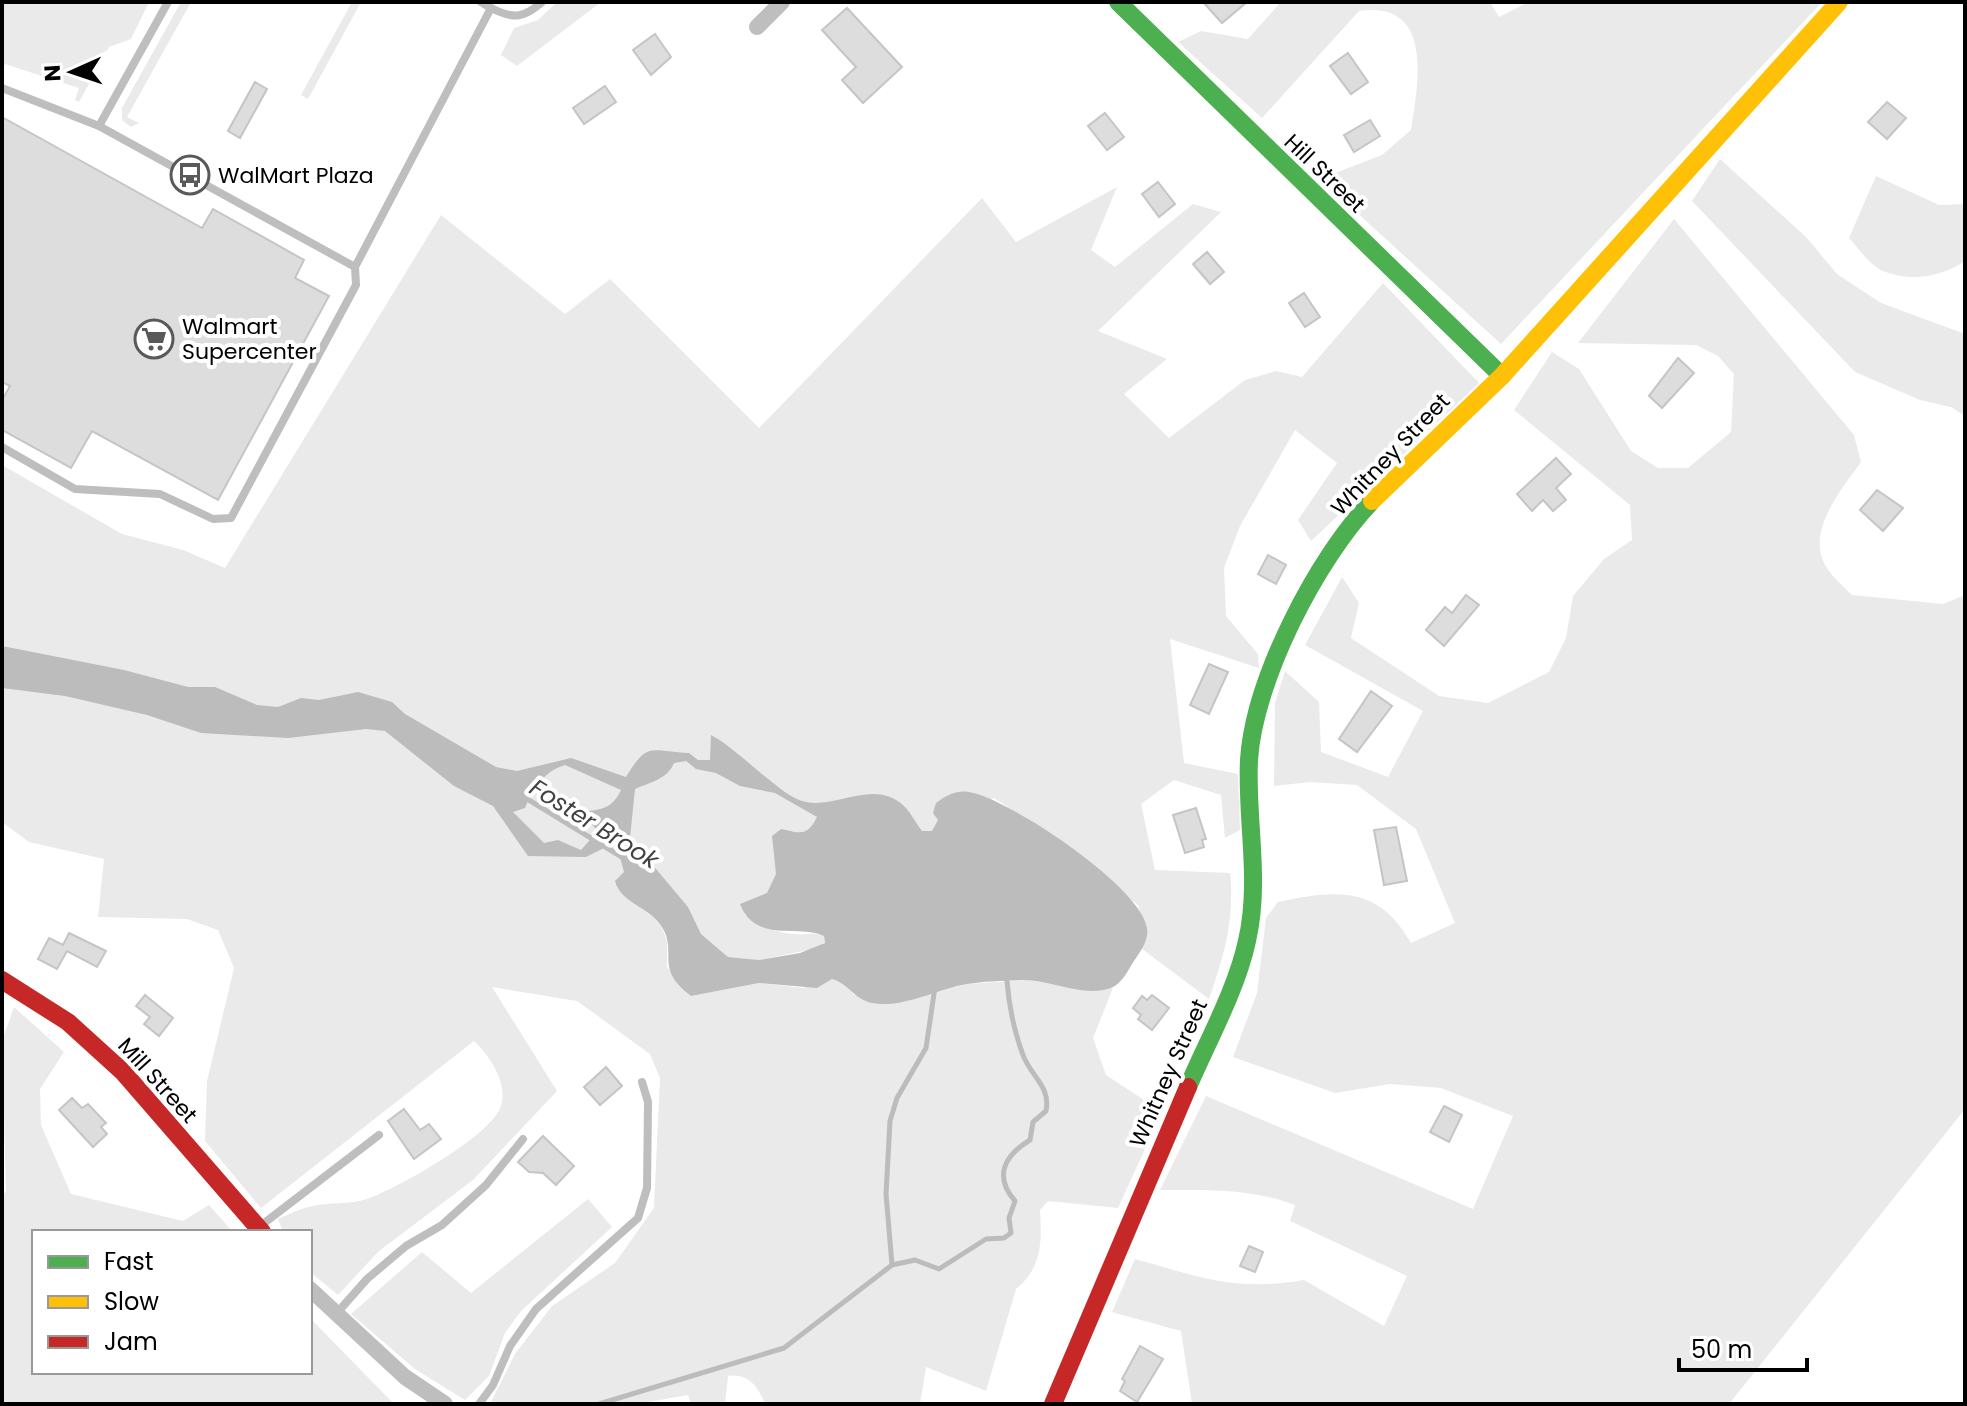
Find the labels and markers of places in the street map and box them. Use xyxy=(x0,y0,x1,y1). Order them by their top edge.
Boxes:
bus stop icon: WalMart Plaza xyxy=(169,154,211,196)
place label: WalMart Plaza xyxy=(218,160,374,191)
place label: Walmart Supercenter xyxy=(182,311,317,367)
supermarket icon: Walmart Supercenter xyxy=(133,318,175,360)

